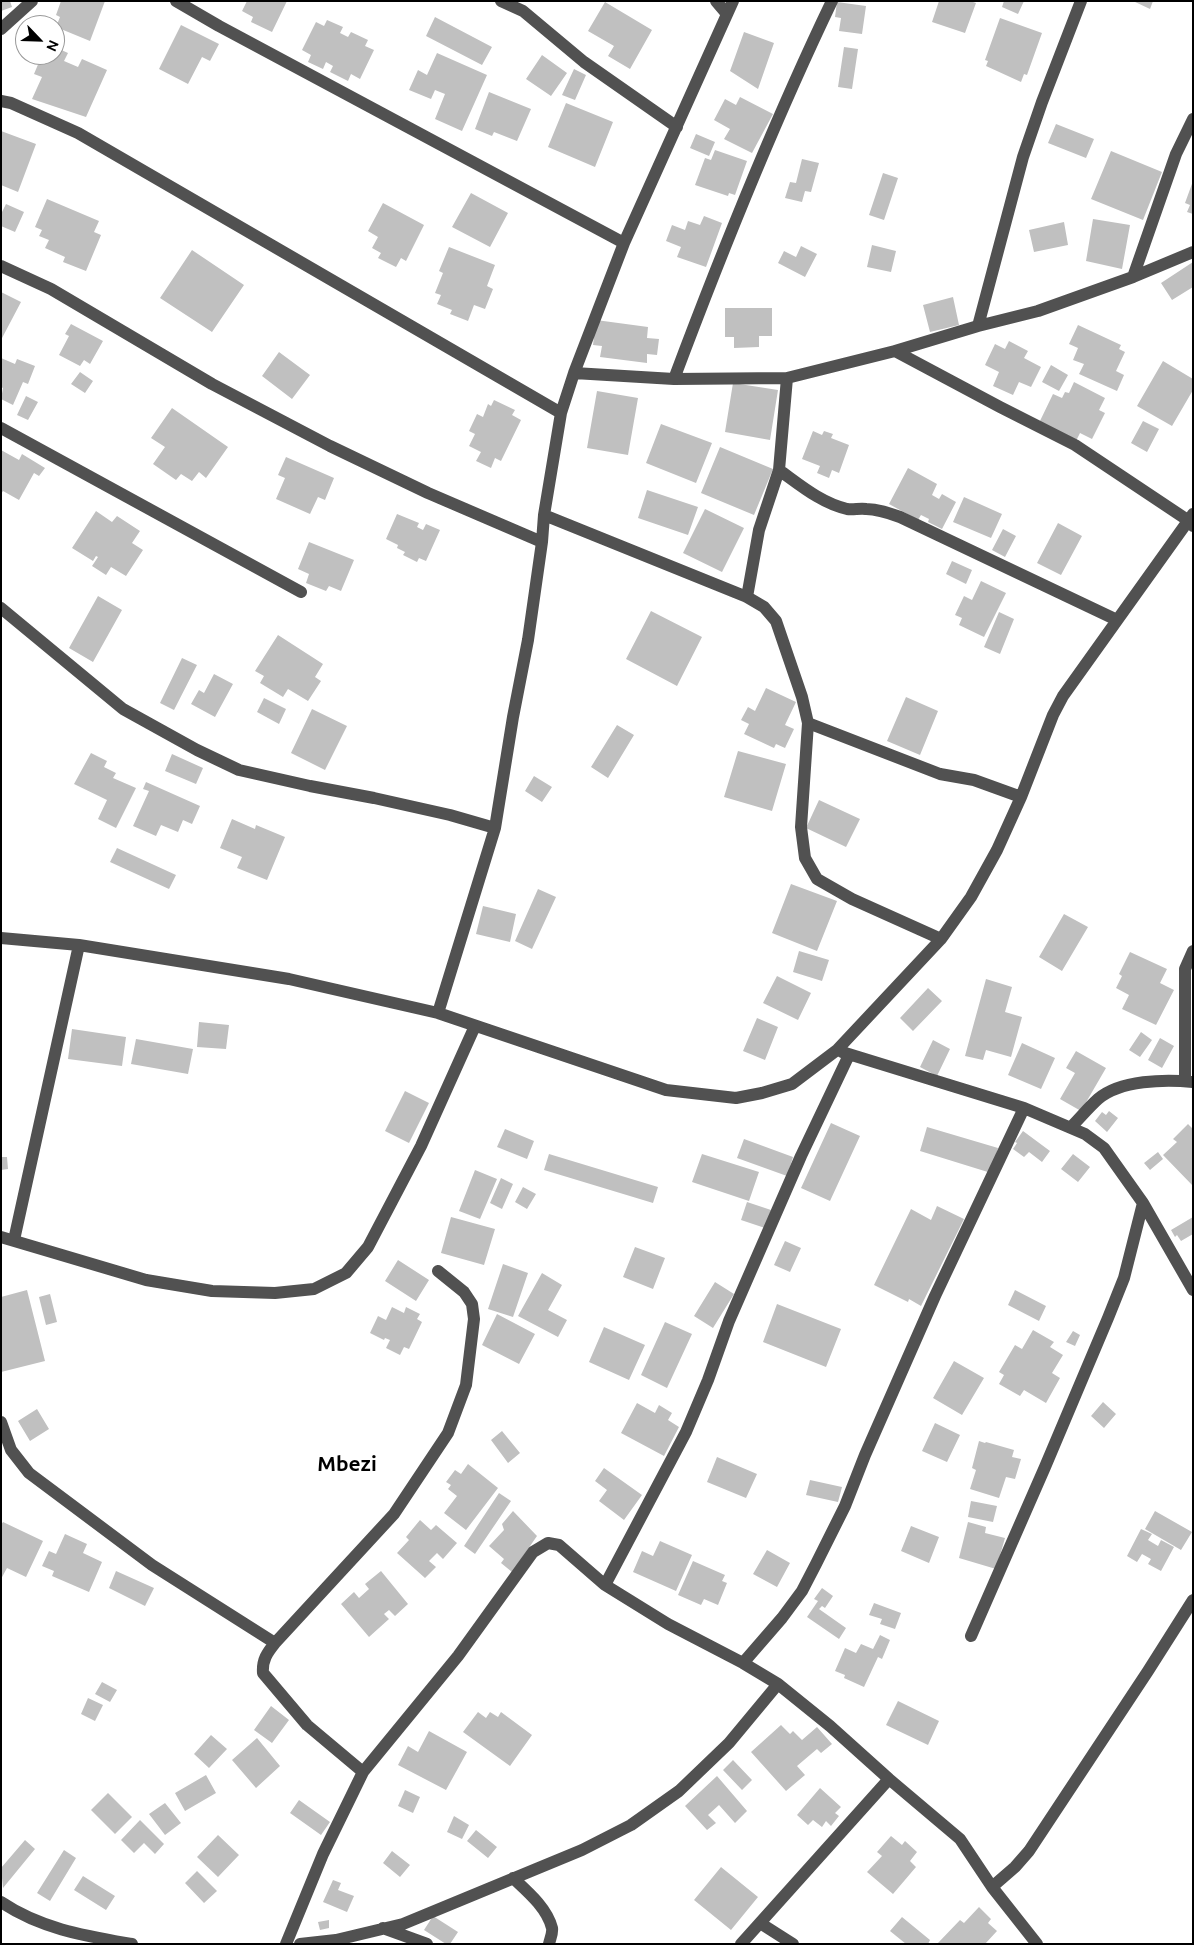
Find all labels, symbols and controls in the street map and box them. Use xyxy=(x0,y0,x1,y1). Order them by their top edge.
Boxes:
north arrow xyxy=(15,15,65,65)
text: N xyxy=(43,38,62,54)
district label: Mbezi xyxy=(317,1451,377,1477)

